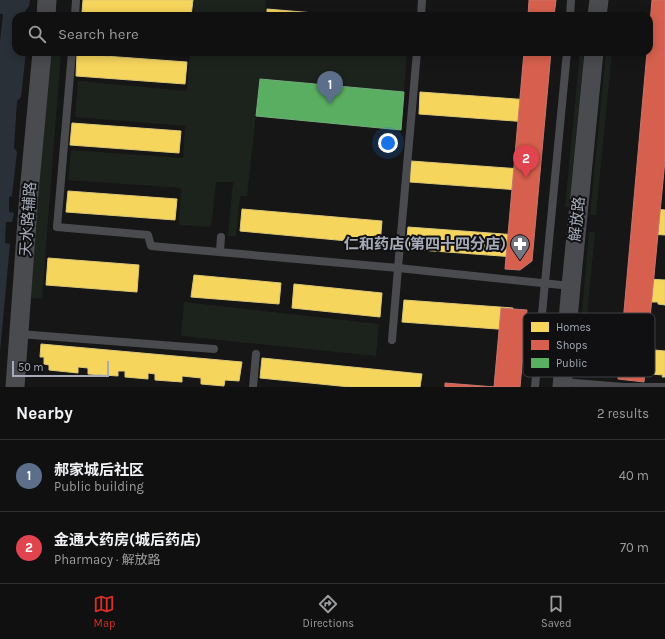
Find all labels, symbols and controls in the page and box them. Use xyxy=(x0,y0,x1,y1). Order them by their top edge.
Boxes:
search box xyxy=(12,12,653,56)
icon: search xyxy=(26,23,48,45)
text: Search here xyxy=(58,25,139,43)
pin: 1 xyxy=(317,71,343,104)
your location xyxy=(378,133,398,153)
pin: 2 xyxy=(513,145,539,178)
street label: 天水路辅路 xyxy=(16,181,40,257)
street label: 解放路 xyxy=(566,196,588,242)
pharmacy icon: 仁和药店(第四十四分店) xyxy=(509,233,531,261)
place label: 仁和药店(第四十四分店) xyxy=(344,235,506,253)
legend xyxy=(523,313,655,377)
text: Homes xyxy=(556,321,591,334)
text: Shops xyxy=(556,339,588,352)
text: Public xyxy=(556,357,588,370)
scale bar xyxy=(12,359,109,378)
text: 50 m xyxy=(18,361,44,374)
text: Nearby xyxy=(16,403,73,423)
text: 2 results xyxy=(597,406,649,421)
text: 郝家城后社区 xyxy=(54,461,144,479)
text: 1 xyxy=(27,468,31,483)
text: 40 m xyxy=(619,468,649,483)
text: Public building xyxy=(54,479,144,494)
text: 金通大药房(城后药店) xyxy=(54,531,201,549)
text: 2 xyxy=(25,540,33,555)
text: 70 m xyxy=(620,540,649,555)
text: Pharmacy · 解放路 xyxy=(54,552,160,567)
tab: Map xyxy=(93,593,115,630)
tab: Directions xyxy=(302,593,354,630)
tab: Saved xyxy=(541,593,572,630)

